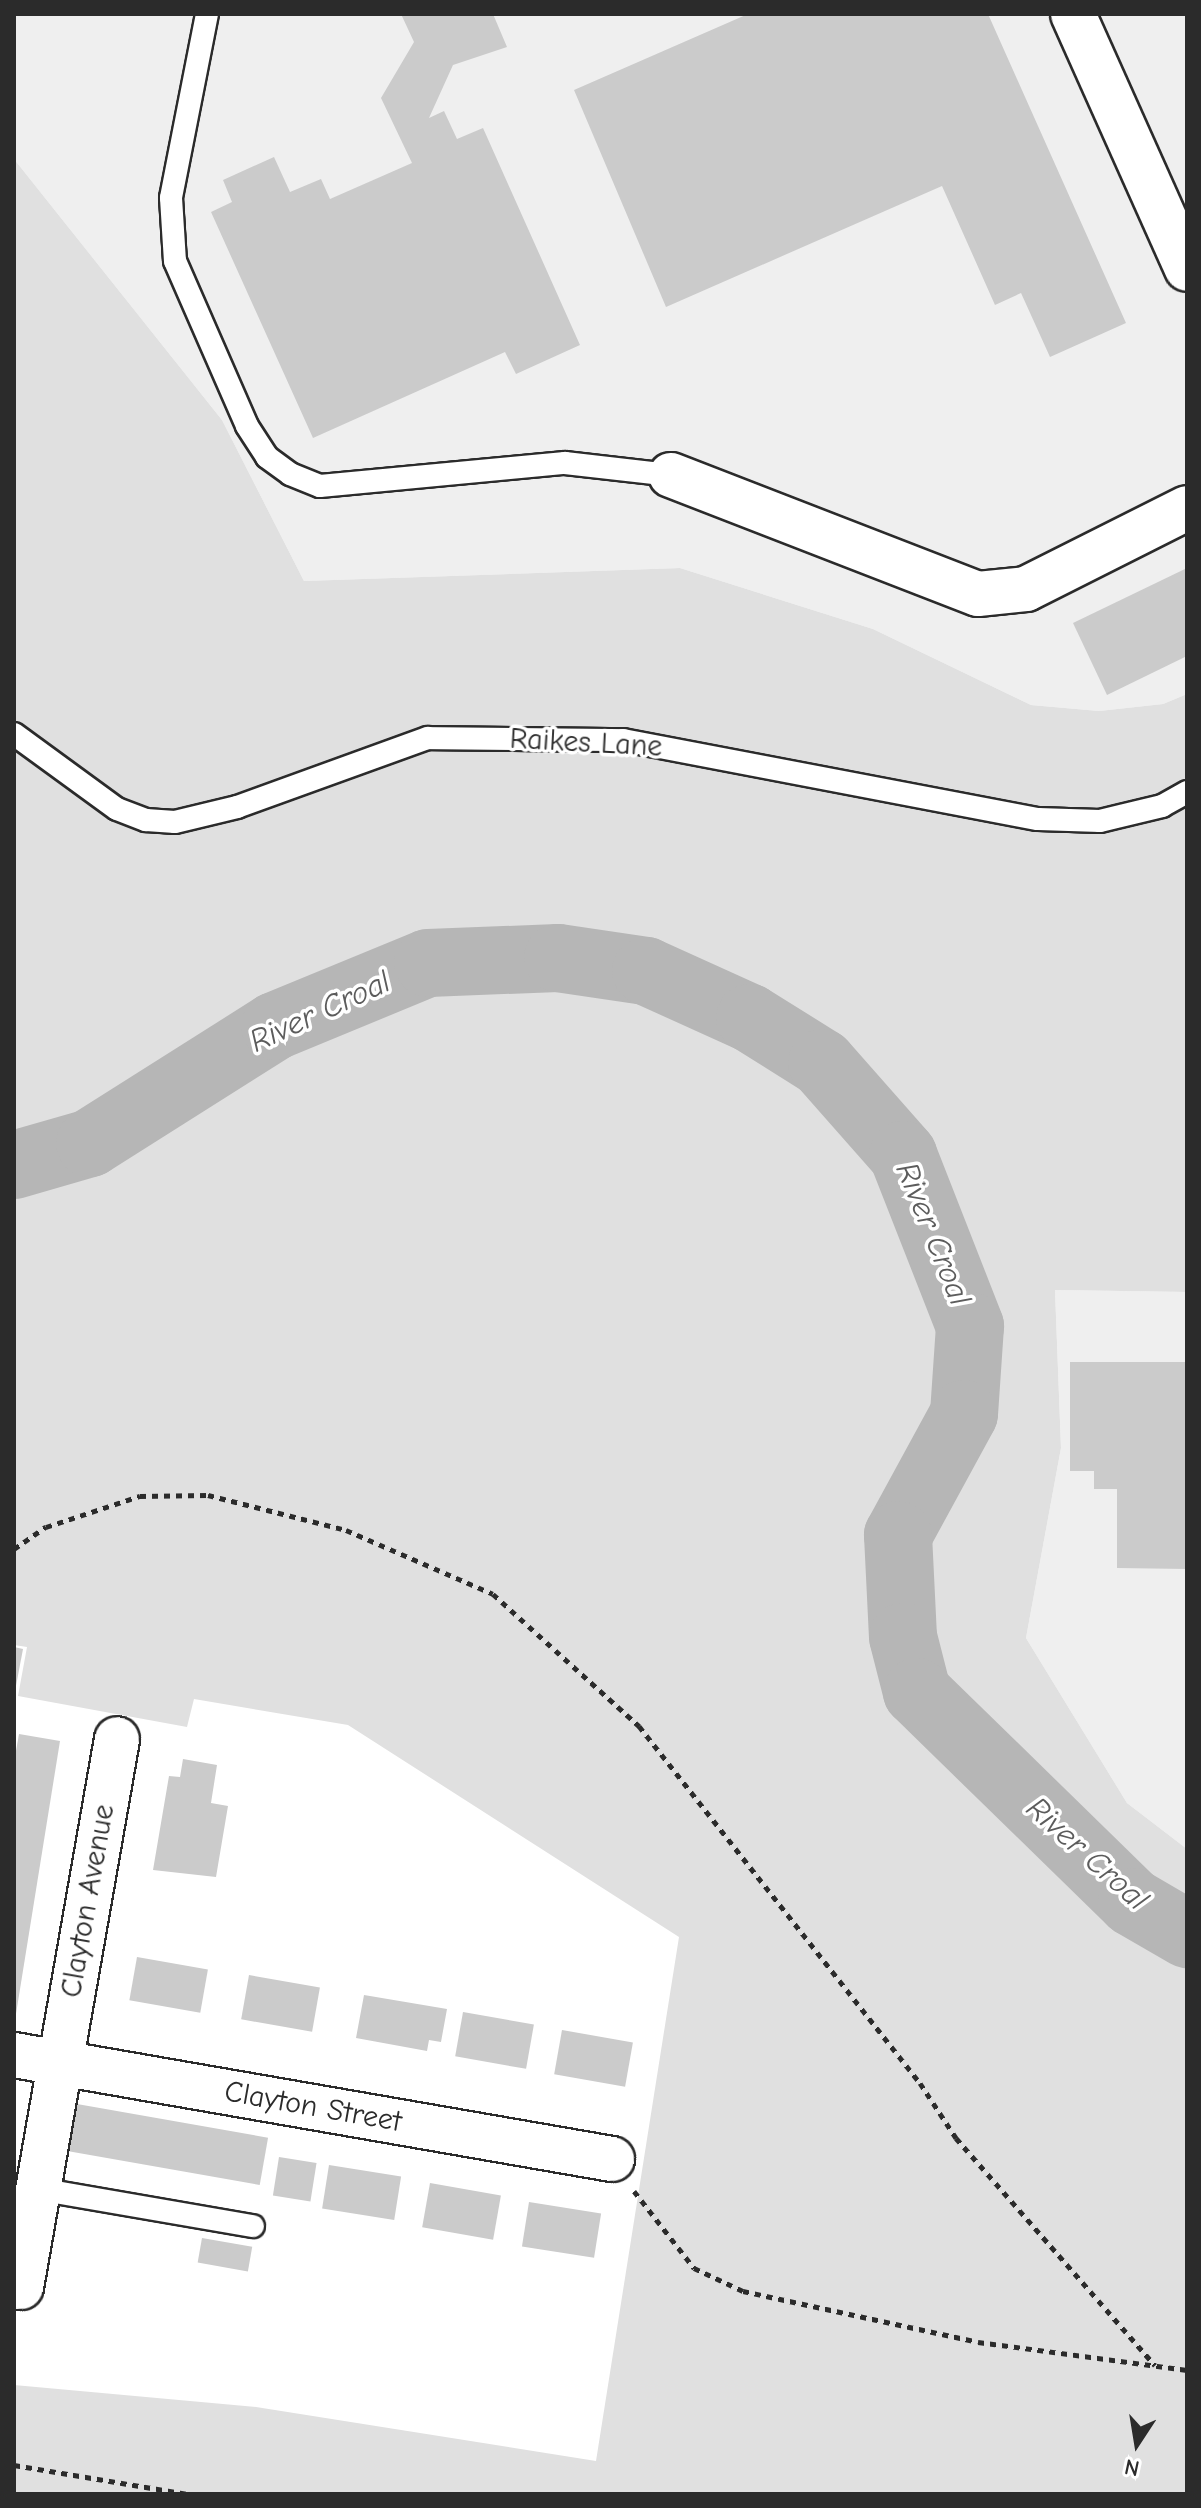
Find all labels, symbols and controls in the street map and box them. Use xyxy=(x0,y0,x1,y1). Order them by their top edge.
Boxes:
street label: Raikes Lane xyxy=(509,721,663,765)
water label: River Croal xyxy=(244,963,396,1061)
water label: River Croal xyxy=(887,1157,979,1311)
water label: River Croal xyxy=(1018,1789,1156,1919)
street label: Clayton Avenue xyxy=(53,1802,123,2000)
street label: Clayton Street xyxy=(222,2074,404,2140)
north arrow xyxy=(1097,2404,1177,2484)
text: N xyxy=(1122,2453,1142,2482)

